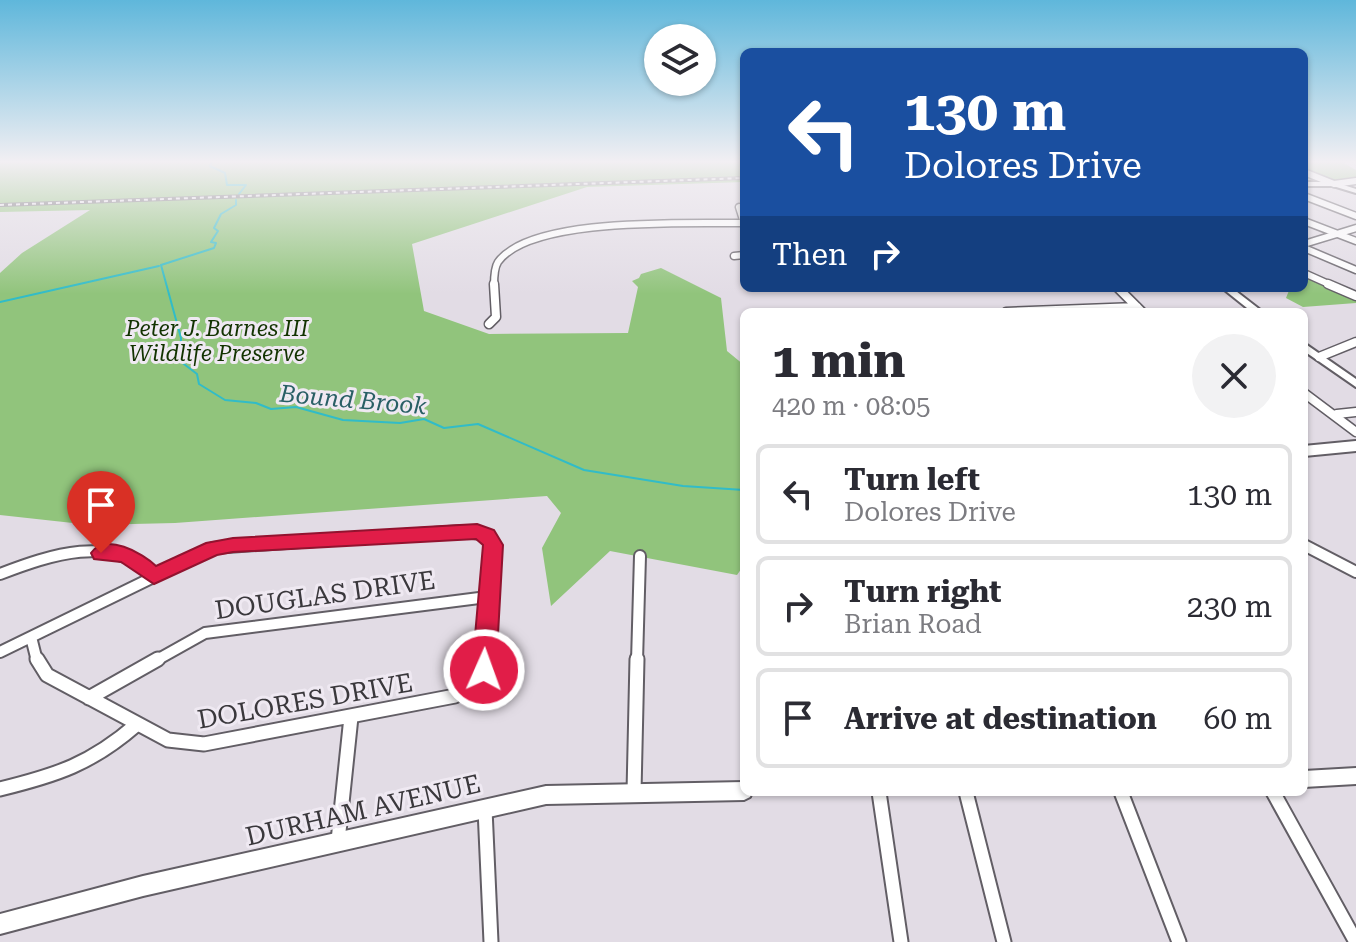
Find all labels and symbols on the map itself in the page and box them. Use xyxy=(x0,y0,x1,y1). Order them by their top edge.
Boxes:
park label: Peter J. Barnes III Wildlife Preserve xyxy=(124,316,309,366)
water label: Bound Brook xyxy=(277,380,428,420)
pin xyxy=(67,471,135,553)
street label: DOUGLAS DRIVE xyxy=(213,565,437,625)
position arrow xyxy=(442,628,526,712)
street label: DOLORES DRIVE xyxy=(195,667,415,735)
street label: DURHAM AVENUE xyxy=(243,768,483,852)

